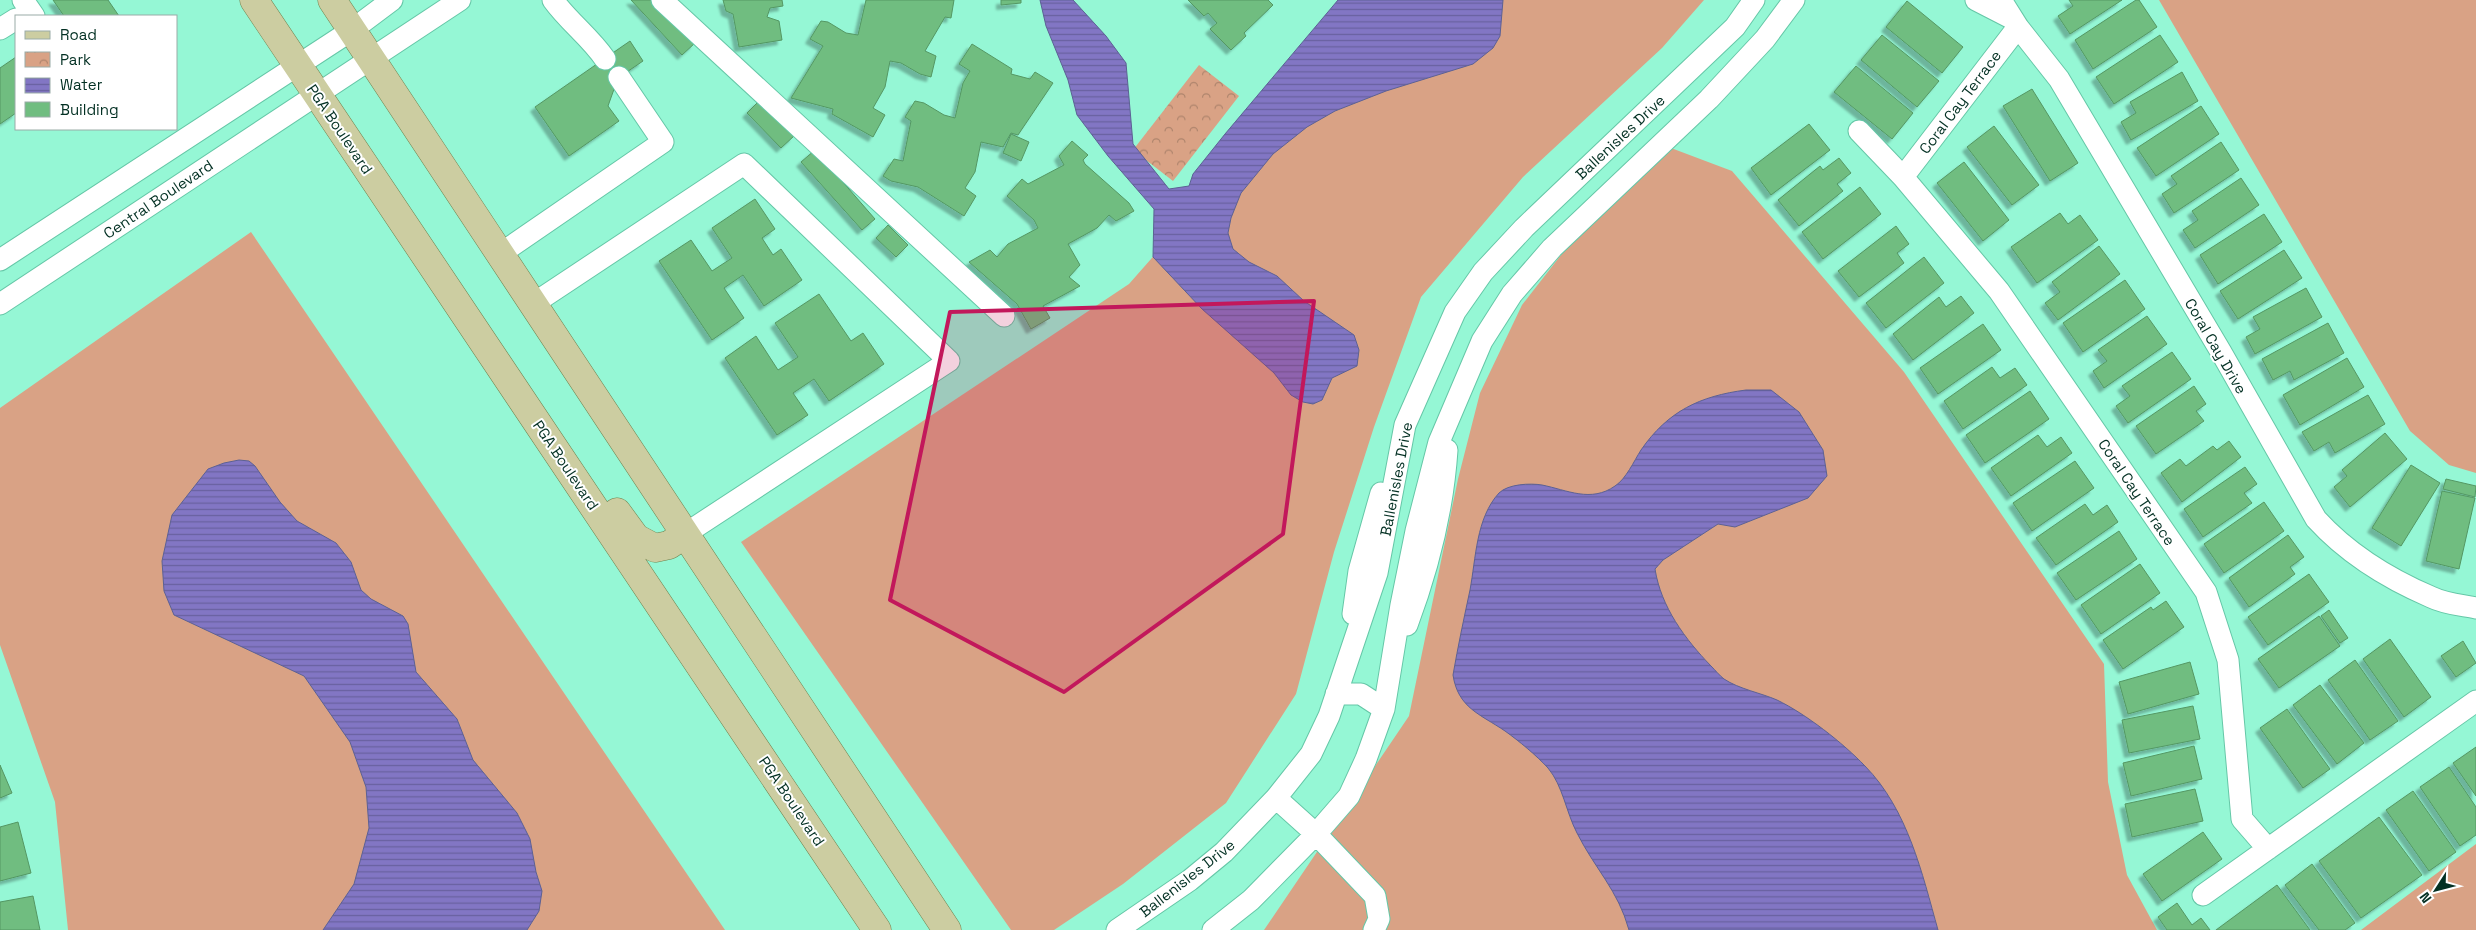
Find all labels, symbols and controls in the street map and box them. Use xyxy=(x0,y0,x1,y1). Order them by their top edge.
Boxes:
legend xyxy=(15,15,178,130)
text: Road xyxy=(60,25,97,44)
street label: Coral Cay Terrace xyxy=(1915,46,2005,158)
text: Park xyxy=(60,50,91,69)
text: Water xyxy=(60,75,103,94)
street label: PGA Boulevard xyxy=(303,81,377,177)
street label: Ballenisles Drive xyxy=(1571,90,1669,183)
text: Building xyxy=(60,100,119,119)
street label: Central Boulevard xyxy=(100,155,216,243)
street label: Coral Cay Drive xyxy=(2181,295,2251,397)
street label: PGA Boulevard xyxy=(529,417,603,513)
street label: Ballenisles Drive xyxy=(1376,420,1416,538)
street label: Coral Cay Terrace xyxy=(2094,435,2180,549)
street label: PGA Boulevard xyxy=(755,753,829,849)
street label: Ballenisles Drive xyxy=(1136,835,1239,921)
north arrow xyxy=(2411,865,2461,915)
text: N xyxy=(2415,889,2436,907)

